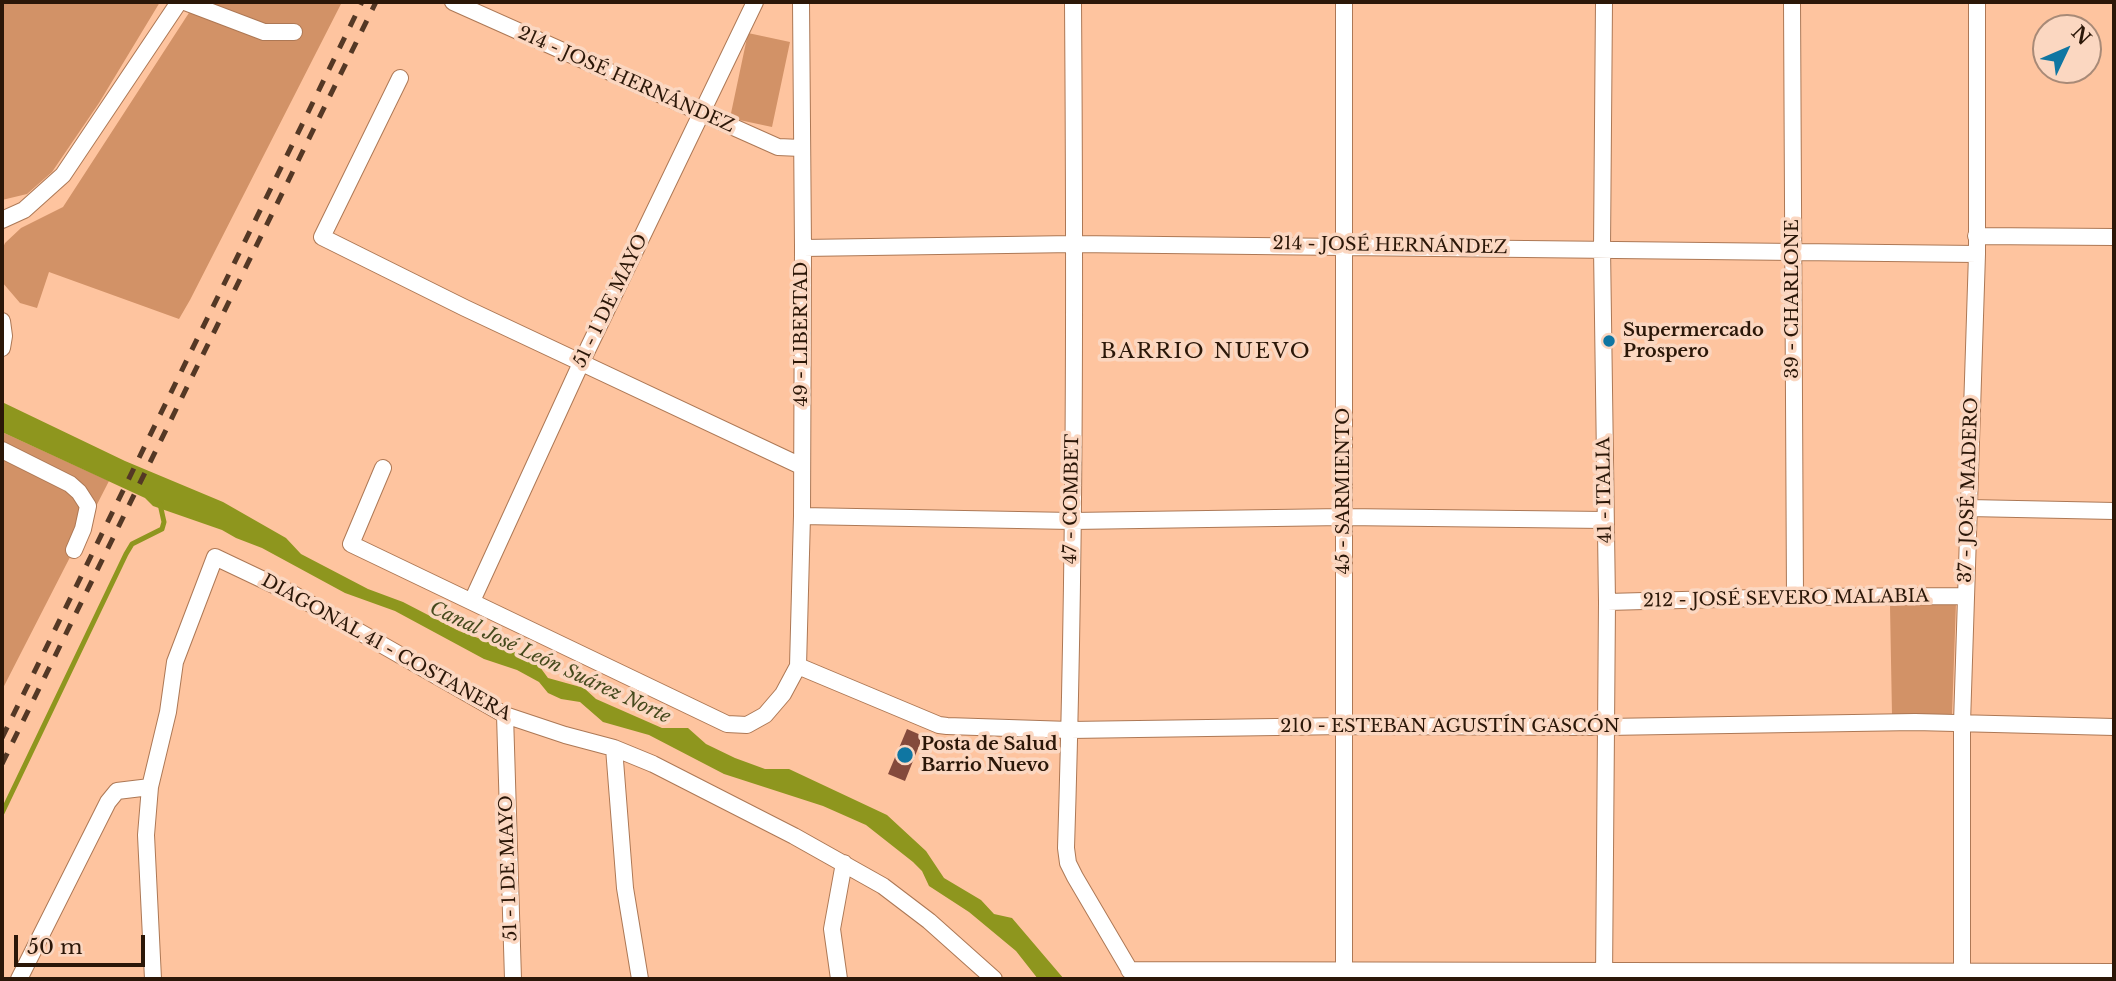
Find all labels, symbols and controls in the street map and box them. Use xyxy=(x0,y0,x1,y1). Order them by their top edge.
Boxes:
north arrow xyxy=(2032,14,2102,84)
text: N xyxy=(2067,21,2096,50)
street label: 214 - JOSÉ HERNÁNDEZ xyxy=(514,22,738,138)
street label: 39 - CHARLONE xyxy=(1782,219,1804,379)
street label: 51 - 1 DE MAYO xyxy=(569,231,653,371)
street label: 214 - JOSÉ HERNÁNDEZ xyxy=(1272,233,1508,259)
street label: 49 - LIBERTAD xyxy=(791,262,813,406)
place label: Supermercado Prospero xyxy=(1623,320,1764,362)
marker: Supermercado Prospero xyxy=(1601,333,1617,349)
district label: BARRIO NUEVO xyxy=(1102,339,1310,365)
street label: 37 - JOSÉ MADERO xyxy=(1955,397,1983,583)
street label: 45 - SARMIENTO xyxy=(1333,408,1355,574)
street label: 47 - COMBET xyxy=(1060,434,1084,564)
street label: 41 - ITALIA xyxy=(1593,437,1617,543)
street label: DIAGONAL 41 - COSTANERA xyxy=(257,570,515,726)
street label: 212 - JOSÉ SEVERO MALABIA xyxy=(1643,586,1929,612)
water label: Canal José León Suárez Norte xyxy=(426,597,674,729)
street label: 210 - ESTEBAN AGUSTÍN GASCÓN xyxy=(1280,716,1620,738)
place label: Posta de Salud Barrio Nuevo xyxy=(921,734,1057,776)
marker: Posta de Salud Barrio Nuevo xyxy=(895,745,915,765)
street label: 51 - 1 DE MAYO xyxy=(496,795,522,941)
scale bar xyxy=(18,922,149,966)
text: 50 m xyxy=(27,934,82,960)

